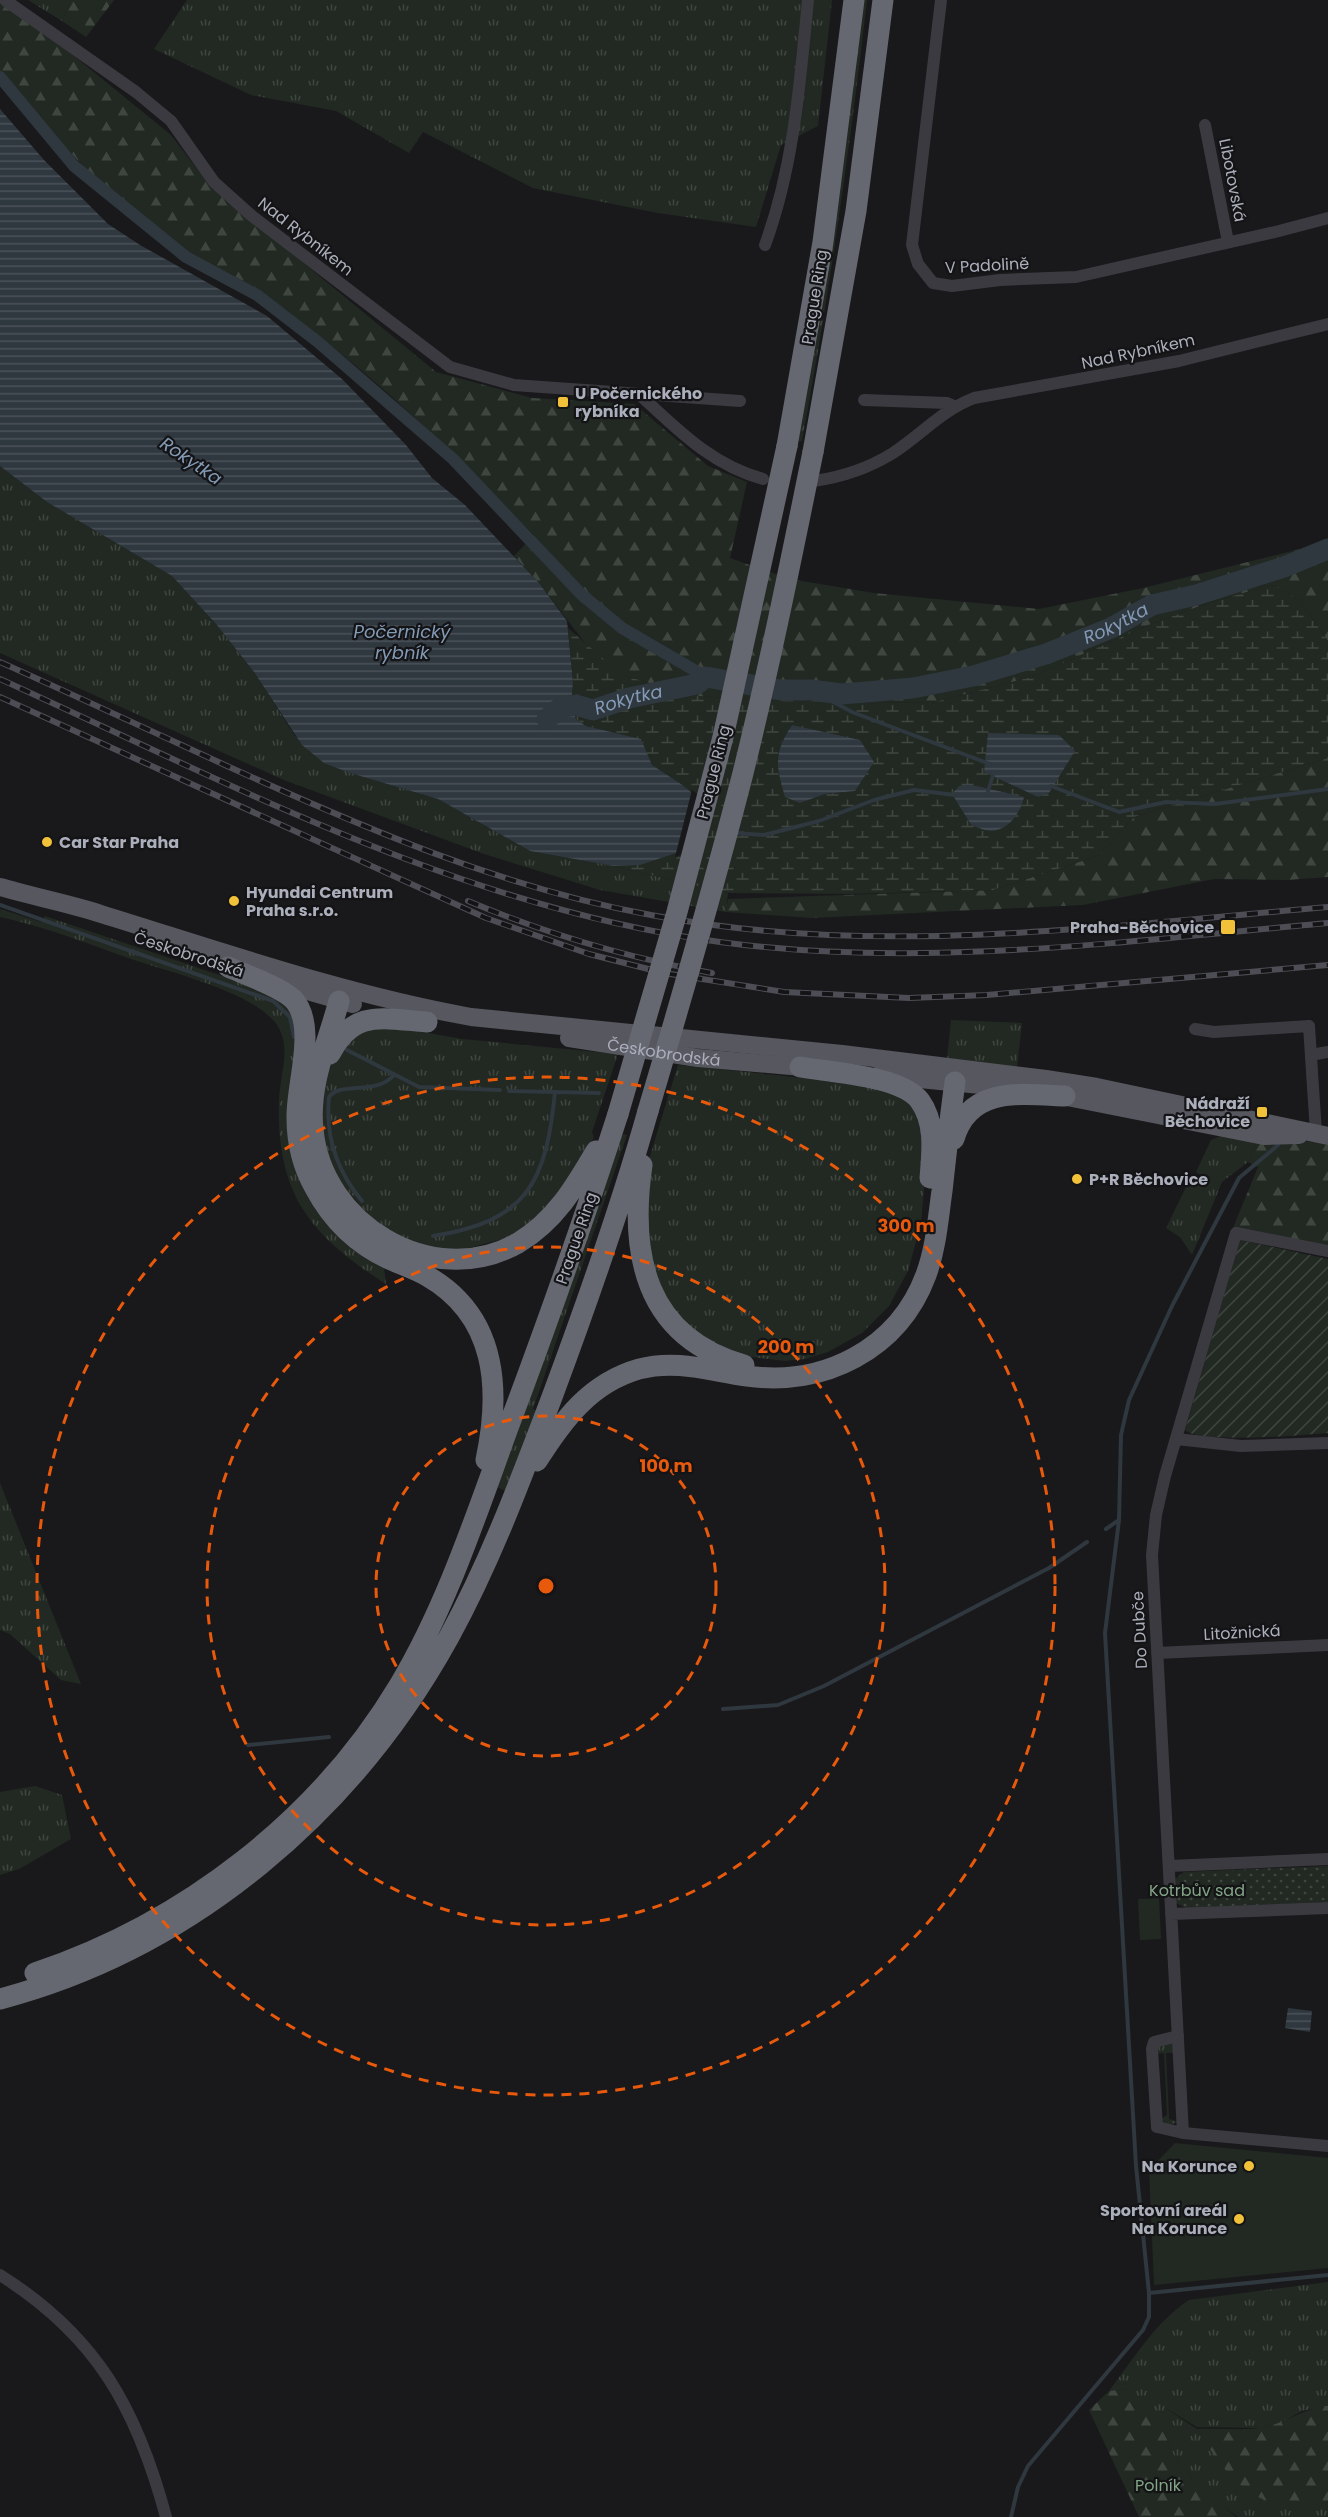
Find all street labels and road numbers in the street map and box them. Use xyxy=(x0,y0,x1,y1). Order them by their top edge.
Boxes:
street label: Libotovská xyxy=(1213,136,1252,224)
street label: Nad Rybníkem xyxy=(253,192,358,281)
street label: Prague Ring xyxy=(796,248,833,346)
street label: V Padolině xyxy=(944,252,1030,279)
street label: Nad Rybníkem xyxy=(1079,328,1197,375)
street label: Prague Ring xyxy=(691,723,736,821)
street label: Českobrodská xyxy=(131,926,247,983)
street label: Českobrodská xyxy=(605,1033,722,1072)
street label: Prague Ring xyxy=(550,1189,603,1287)
street label: Do Dubče xyxy=(1126,1590,1153,1669)
street label: Litožnická xyxy=(1203,1619,1281,1646)

